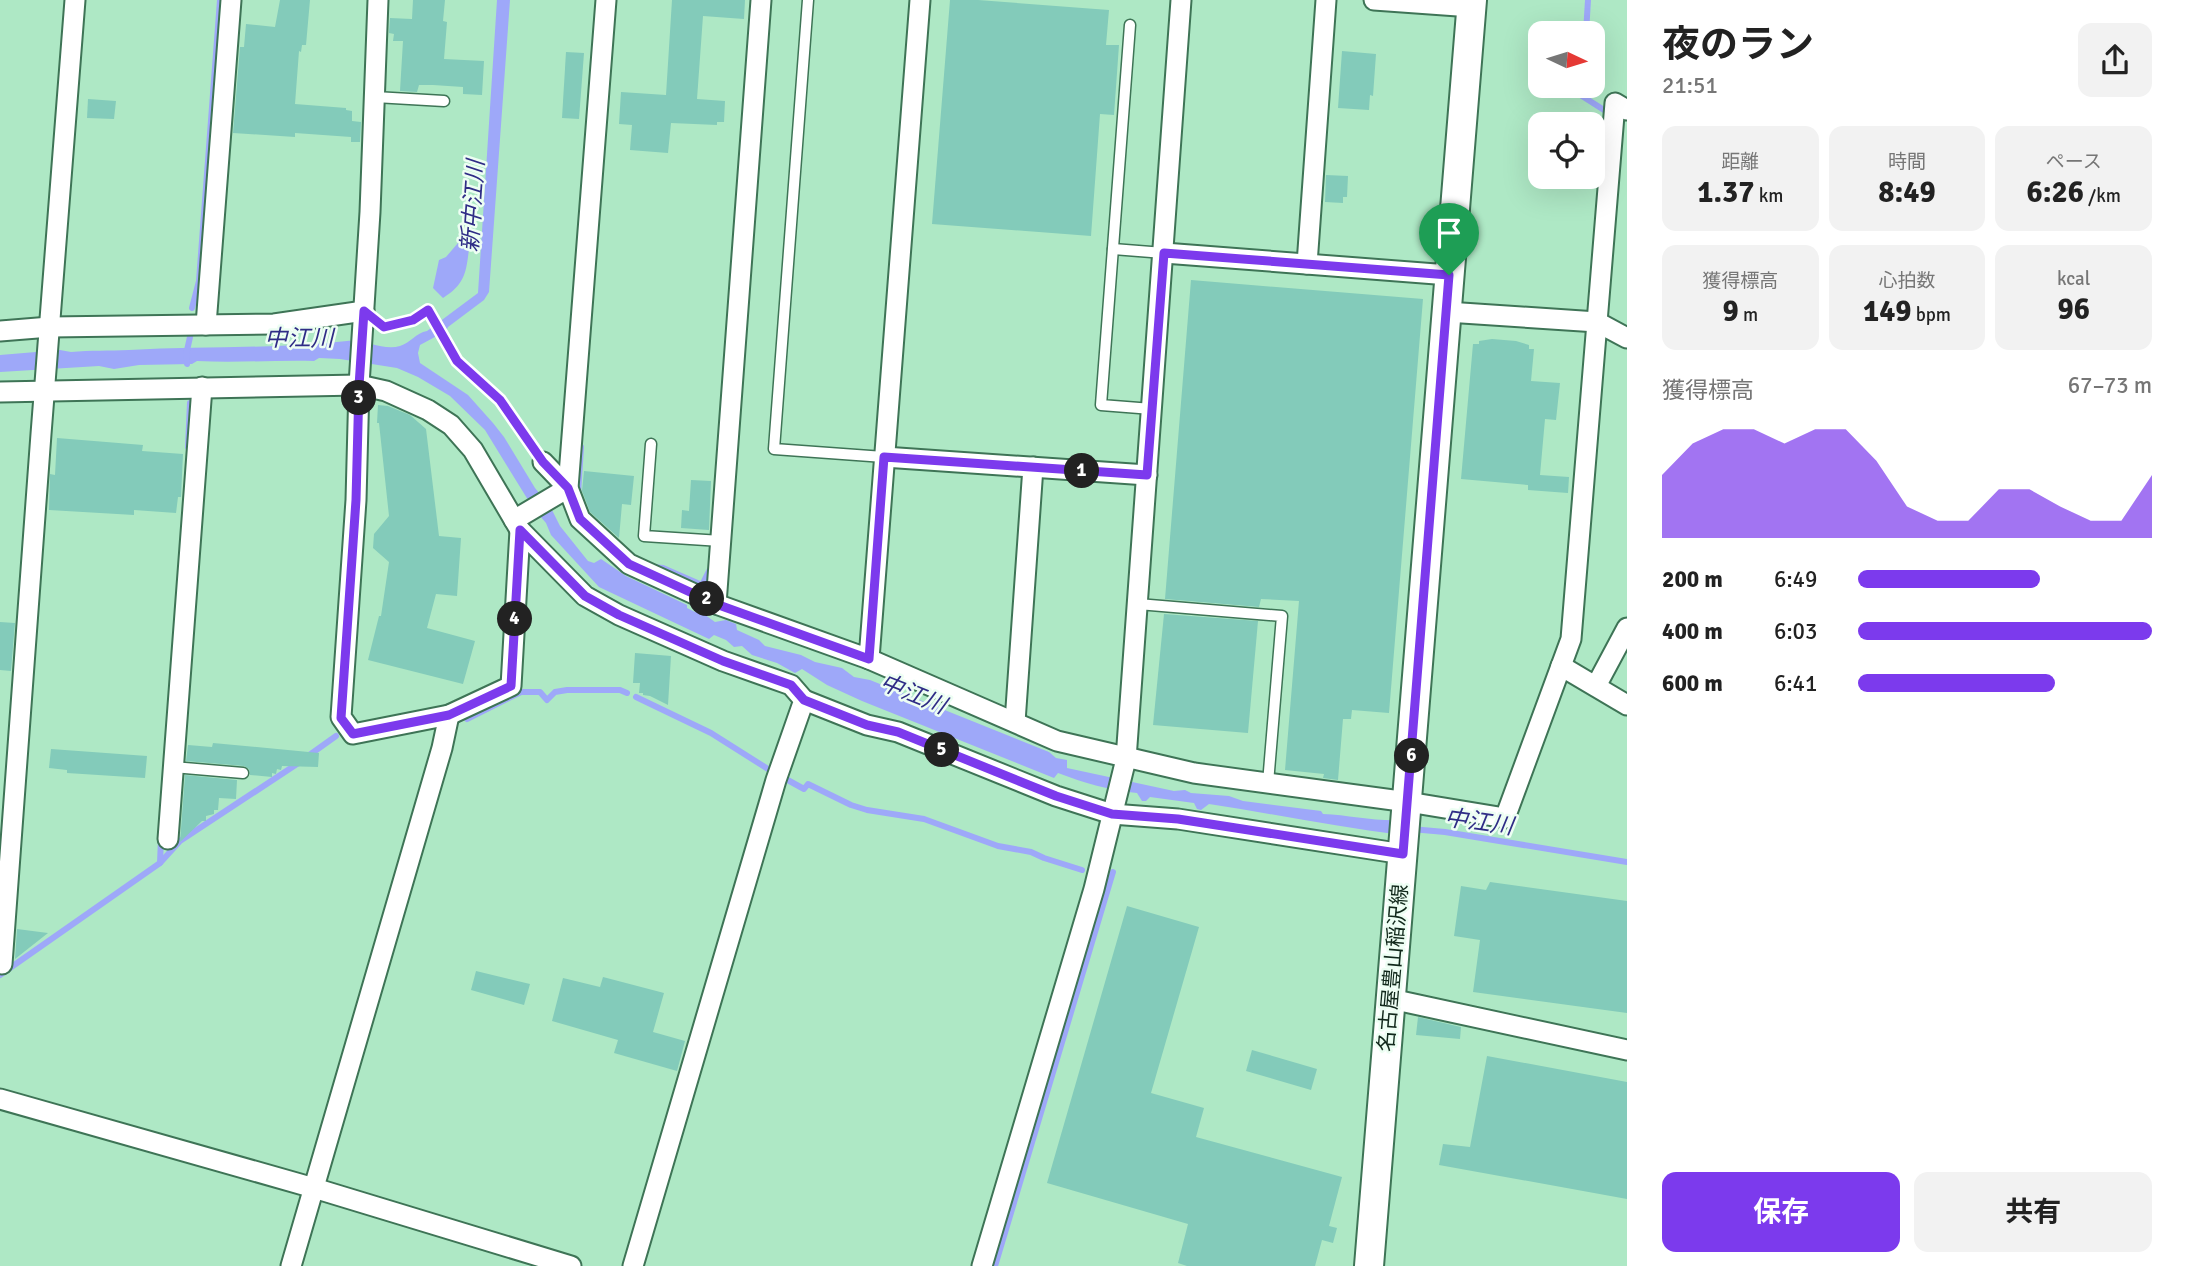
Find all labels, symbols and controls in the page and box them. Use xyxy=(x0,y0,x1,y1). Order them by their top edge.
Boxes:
north arrow xyxy=(1528,21,1605,98)
map controls xyxy=(1528,21,1605,189)
text: 夜のラン xyxy=(1662,21,1814,68)
button: share xyxy=(2078,23,2152,97)
text: 21:51 xyxy=(1662,71,1718,100)
button: locate xyxy=(1528,112,1605,189)
text: 距離 xyxy=(1721,150,1759,174)
text: 時間 xyxy=(1888,150,1926,174)
text: ペース xyxy=(2046,150,2102,174)
water label: 新中江川 xyxy=(455,156,491,253)
text: 1.37 xyxy=(1697,174,1755,211)
text: 8:49 xyxy=(1878,174,1936,211)
text: 6:26 xyxy=(2027,174,2084,211)
text: km xyxy=(1755,184,1783,208)
text: /km xyxy=(2084,184,2121,208)
pin xyxy=(1419,203,1479,275)
icon: arrive xyxy=(1430,214,1468,252)
text: kcal xyxy=(2057,267,2090,291)
text: 獲得標高 xyxy=(1702,269,1778,293)
text: 心拍数 xyxy=(1878,269,1936,293)
text: 96 xyxy=(2057,291,2090,328)
text: 9 xyxy=(1723,293,1739,330)
text: 149 xyxy=(1863,293,1912,330)
text: m xyxy=(1739,303,1758,327)
text: bpm xyxy=(1912,303,1951,327)
water label: 中江川 xyxy=(265,324,337,353)
text: 67–73 m xyxy=(2068,371,2152,400)
text: 獲得標高 xyxy=(1662,376,1754,405)
pin: 3 xyxy=(342,380,376,416)
text: 3 xyxy=(353,385,364,409)
pin: 1 xyxy=(1064,454,1100,489)
text: 1 xyxy=(1076,458,1087,482)
text: 200 m xyxy=(1662,565,1723,594)
text: 6:49 xyxy=(1774,565,1817,594)
pin: 2 xyxy=(690,582,724,616)
text: 2 xyxy=(701,586,712,610)
pin: 4 xyxy=(498,602,532,636)
text: 4 xyxy=(509,606,520,630)
text: 400 m xyxy=(1662,617,1723,646)
text: 6:03 xyxy=(1774,617,1817,646)
water label: 中江川 xyxy=(876,668,953,721)
text: 600 m xyxy=(1662,669,1723,698)
text: 6:41 xyxy=(1774,669,1817,698)
pin: 5 xyxy=(925,732,960,768)
text: 5 xyxy=(936,737,947,761)
pin: 6 xyxy=(1394,738,1430,774)
text: 6 xyxy=(1406,743,1417,767)
water label: 中江川 xyxy=(1443,803,1518,842)
street label: 名古屋豊山稲沢線 xyxy=(1373,883,1413,1053)
button: 保存 xyxy=(1662,1172,1900,1252)
button: 共有 xyxy=(1914,1172,2152,1252)

